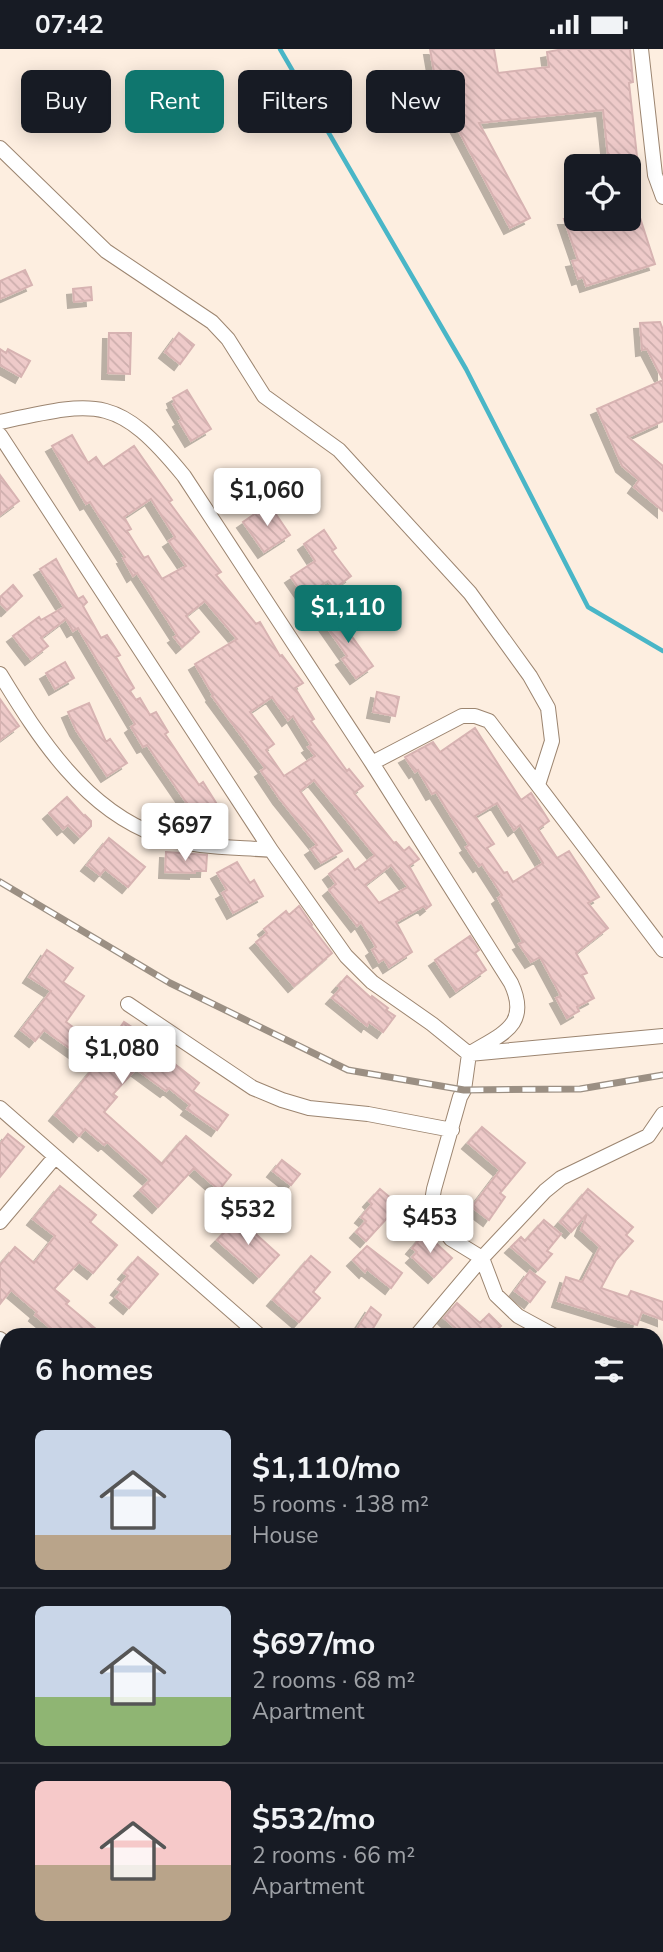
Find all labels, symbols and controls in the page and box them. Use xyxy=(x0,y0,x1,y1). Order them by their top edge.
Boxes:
text: 07:42 xyxy=(35,7,104,42)
chip: Buy xyxy=(21,70,111,133)
chip: Rent xyxy=(125,70,224,133)
chip: Filters xyxy=(238,70,352,133)
chip: New xyxy=(366,70,465,133)
map controls xyxy=(564,154,641,231)
button: locate xyxy=(564,154,641,231)
pin: $1,060 xyxy=(210,469,324,528)
text: $1,060 xyxy=(230,475,304,506)
pin: $1,110 xyxy=(291,585,405,645)
text: $1,110 xyxy=(311,592,385,623)
pin: $697 xyxy=(144,803,226,863)
text: $697 xyxy=(157,810,213,841)
pin: $1,080 xyxy=(65,1027,179,1086)
text: $1,080 xyxy=(85,1033,159,1064)
pin: $532 xyxy=(207,1187,289,1247)
text: $532 xyxy=(220,1194,276,1225)
pin: $453 xyxy=(389,1195,471,1255)
text: $453 xyxy=(402,1202,458,1233)
text: 6 homes xyxy=(35,1350,153,1391)
icon: filters xyxy=(590,1351,628,1389)
text: $1,110/mo xyxy=(252,1448,401,1489)
icon: home xyxy=(91,1458,175,1542)
text: 5 rooms · 138 m² xyxy=(252,1489,429,1520)
text: House xyxy=(252,1520,319,1551)
text: $697/mo xyxy=(252,1624,375,1665)
icon: home xyxy=(91,1634,175,1718)
text: 2 rooms · 68 m² xyxy=(252,1665,415,1696)
text: Apartment xyxy=(252,1696,364,1727)
text: $532/mo xyxy=(252,1799,375,1840)
icon: home xyxy=(91,1809,175,1893)
text: 2 rooms · 66 m² xyxy=(252,1840,415,1871)
text: Apartment xyxy=(252,1871,364,1902)

